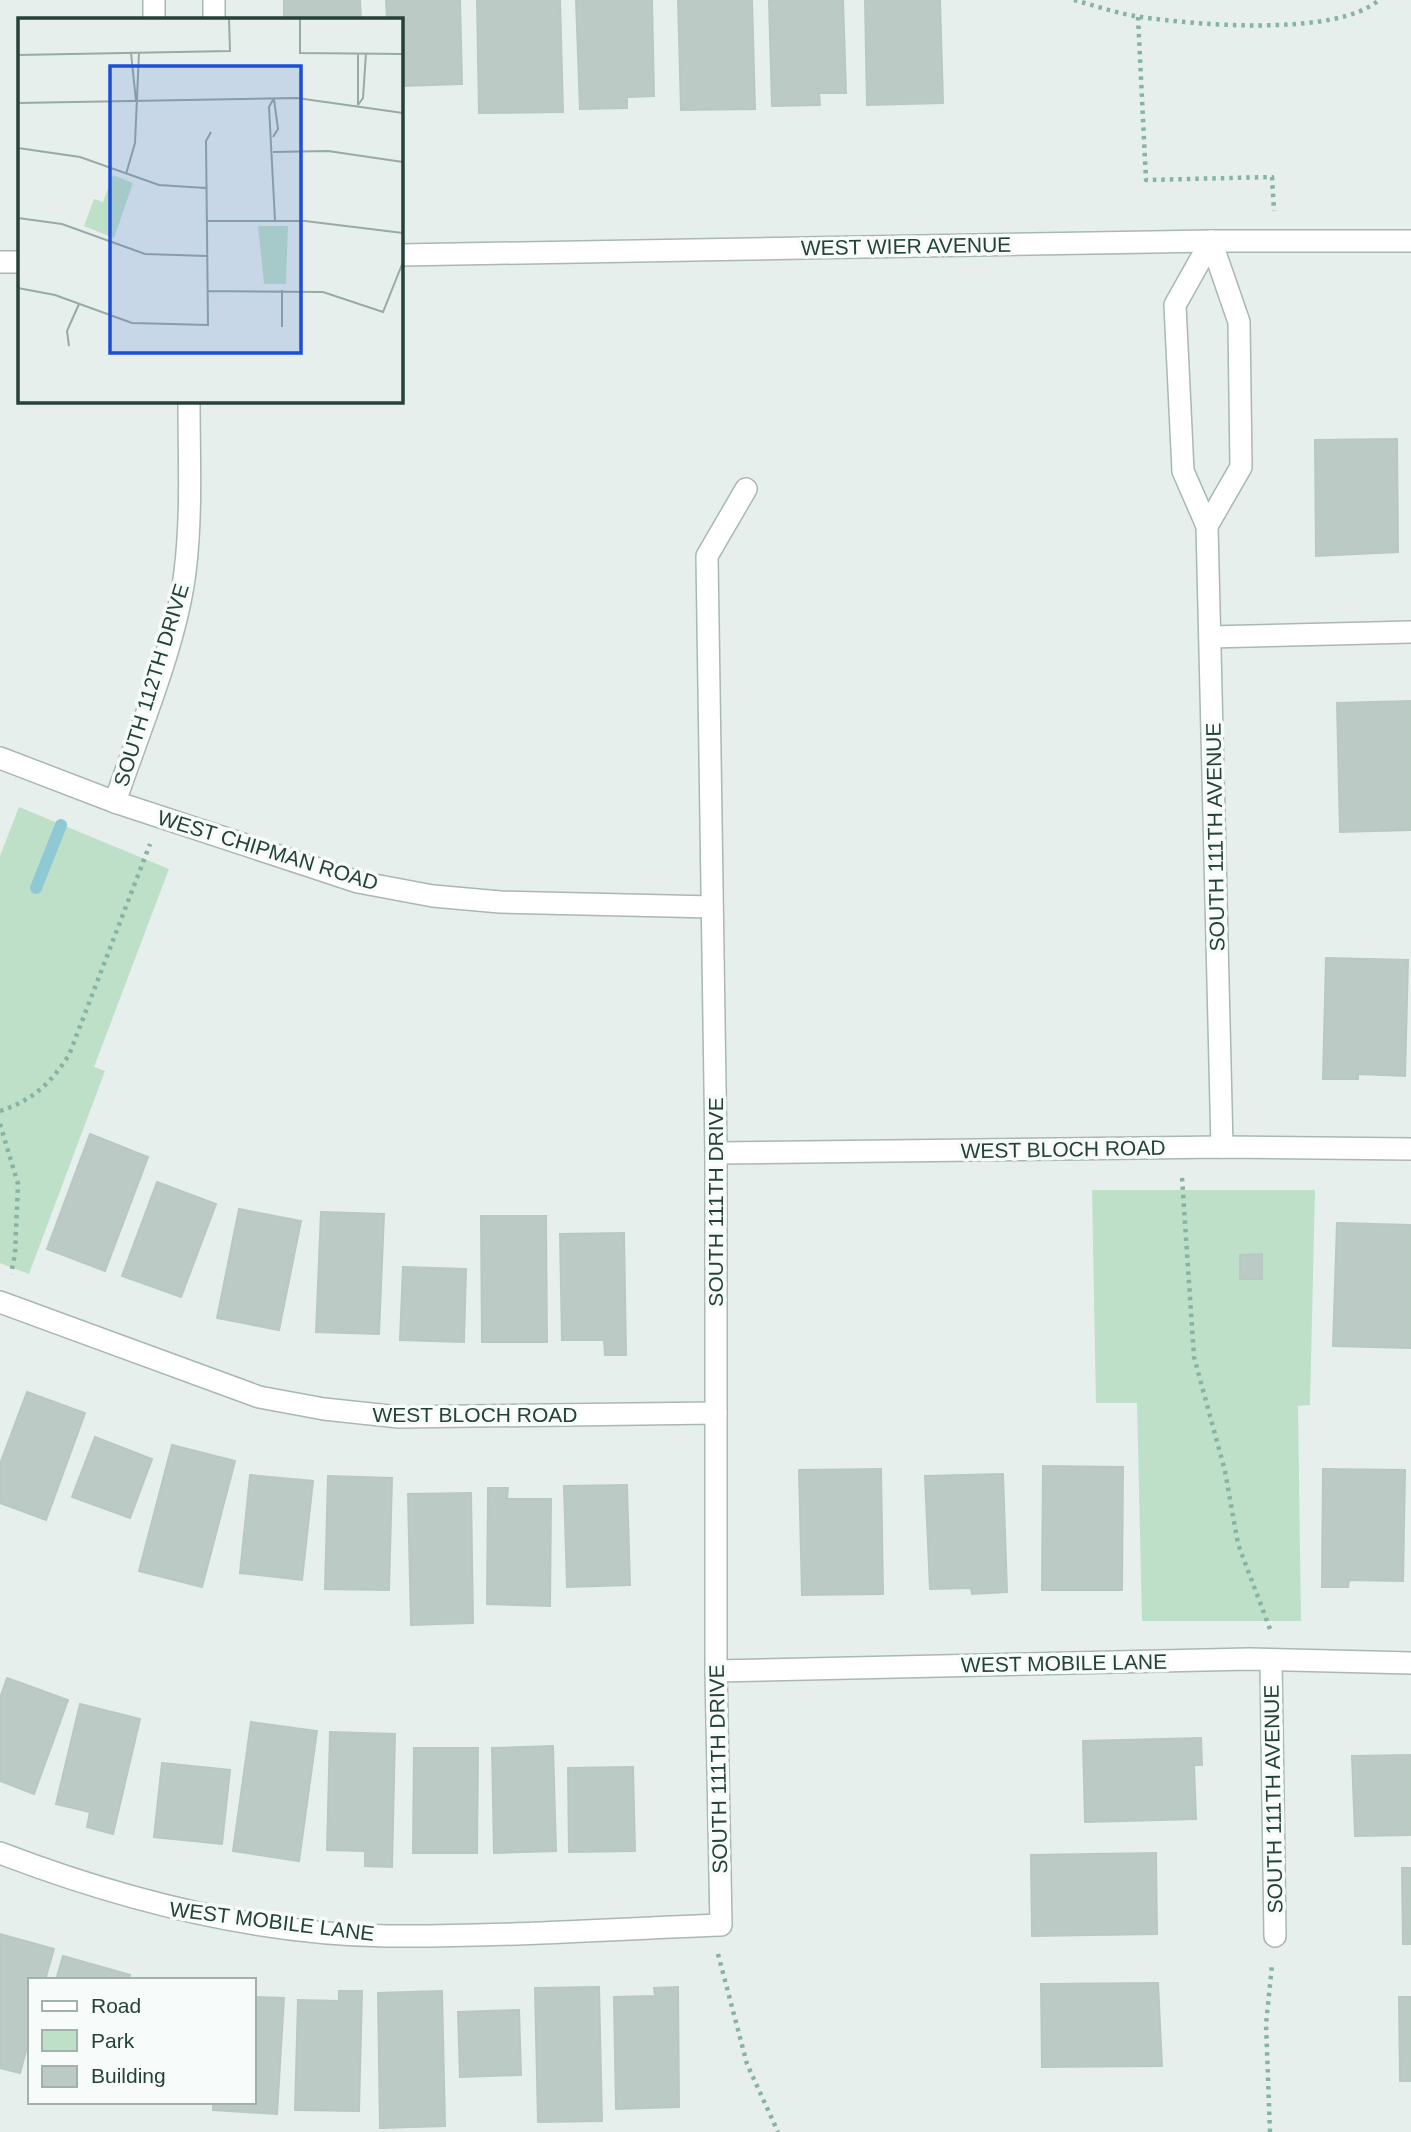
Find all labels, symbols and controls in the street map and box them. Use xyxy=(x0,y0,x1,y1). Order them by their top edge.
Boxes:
inset map xyxy=(18,18,402,402)
street label: WEST WIER AVENUE xyxy=(801,233,1011,259)
street label: SOUTH 112TH DRIVE xyxy=(109,581,193,789)
street label: SOUTH 111TH AVENUE xyxy=(1202,722,1228,952)
street label: WEST CHIPMAN ROAD xyxy=(155,805,381,895)
street label: SOUTH 111TH DRIVE xyxy=(704,1097,727,1307)
street label: WEST BLOCH ROAD xyxy=(960,1136,1166,1162)
street label: WEST BLOCH ROAD xyxy=(373,1403,577,1426)
street label: WEST MOBILE LANE xyxy=(961,1650,1167,1676)
street label: SOUTH 111TH DRIVE xyxy=(705,1664,731,1874)
street label: SOUTH 111TH AVENUE xyxy=(1260,1684,1286,1914)
street label: WEST MOBILE LANE xyxy=(168,1897,376,1945)
legend xyxy=(28,1978,256,2104)
text: Road xyxy=(91,1994,141,2017)
text: Park xyxy=(91,2029,135,2052)
text: Building xyxy=(91,2064,166,2087)

